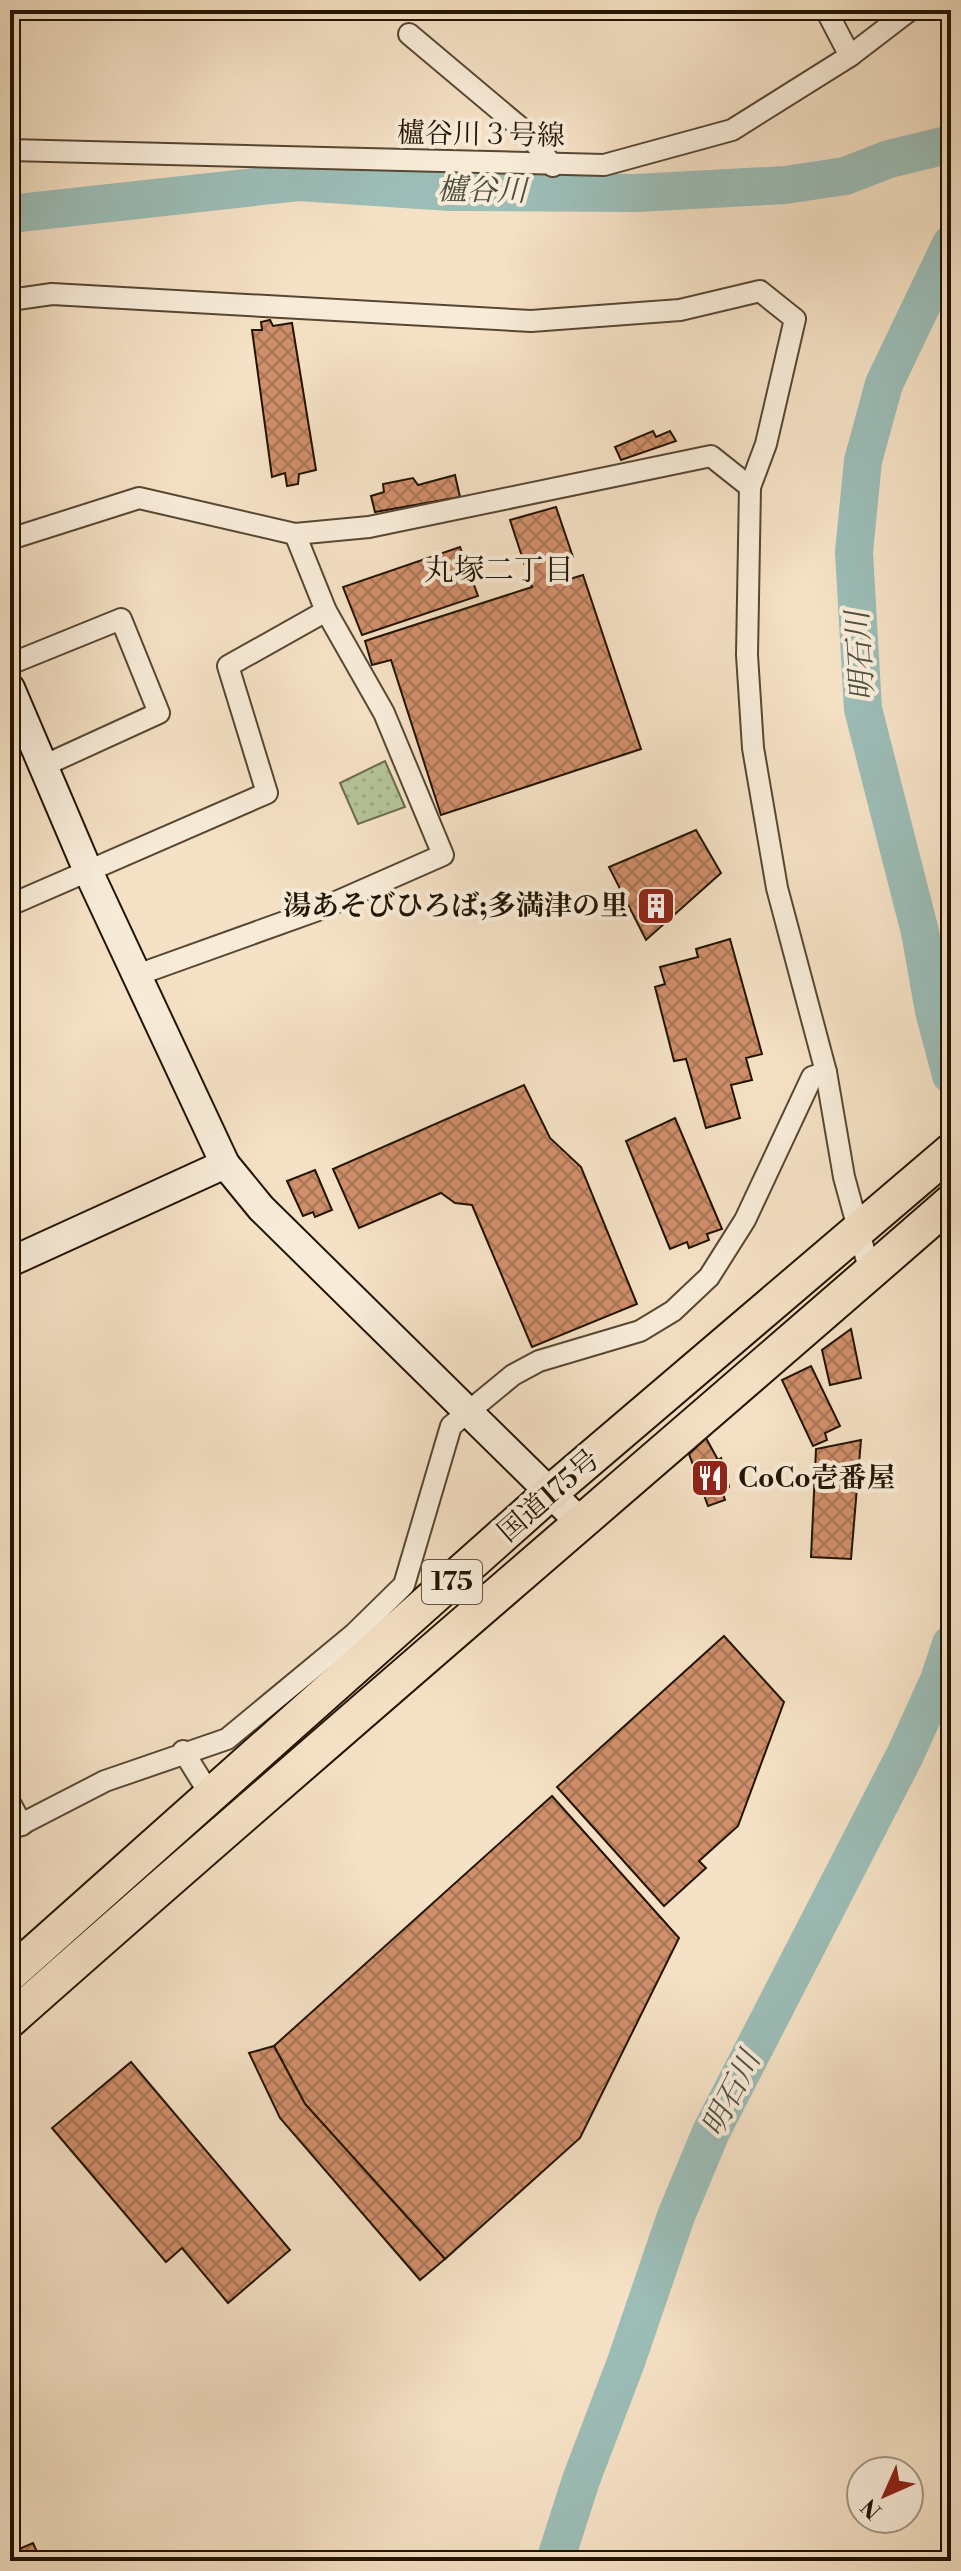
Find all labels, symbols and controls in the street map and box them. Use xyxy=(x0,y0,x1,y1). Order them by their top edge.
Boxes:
street label: 櫨谷川３号線 xyxy=(397,116,565,154)
water label: 櫨谷川 xyxy=(437,171,530,211)
district label: 丸塚二丁目 xyxy=(424,552,574,590)
water label: 明石川 xyxy=(839,607,883,702)
building icon: 湯あそびひろば;多満津の里 xyxy=(635,885,677,927)
place label: 湯あそびひろば;多満津の里 xyxy=(283,889,628,924)
street label: 国道175号 xyxy=(491,1442,607,1550)
restaurant icon: CoCo壱番屋 xyxy=(689,1457,731,1499)
place label: CoCo壱番屋 xyxy=(738,1461,895,1496)
road number: 175 xyxy=(422,1560,482,1604)
water label: 明石川 xyxy=(695,2043,771,2143)
north arrow xyxy=(845,2455,925,2535)
text: N xyxy=(856,2492,888,2524)

